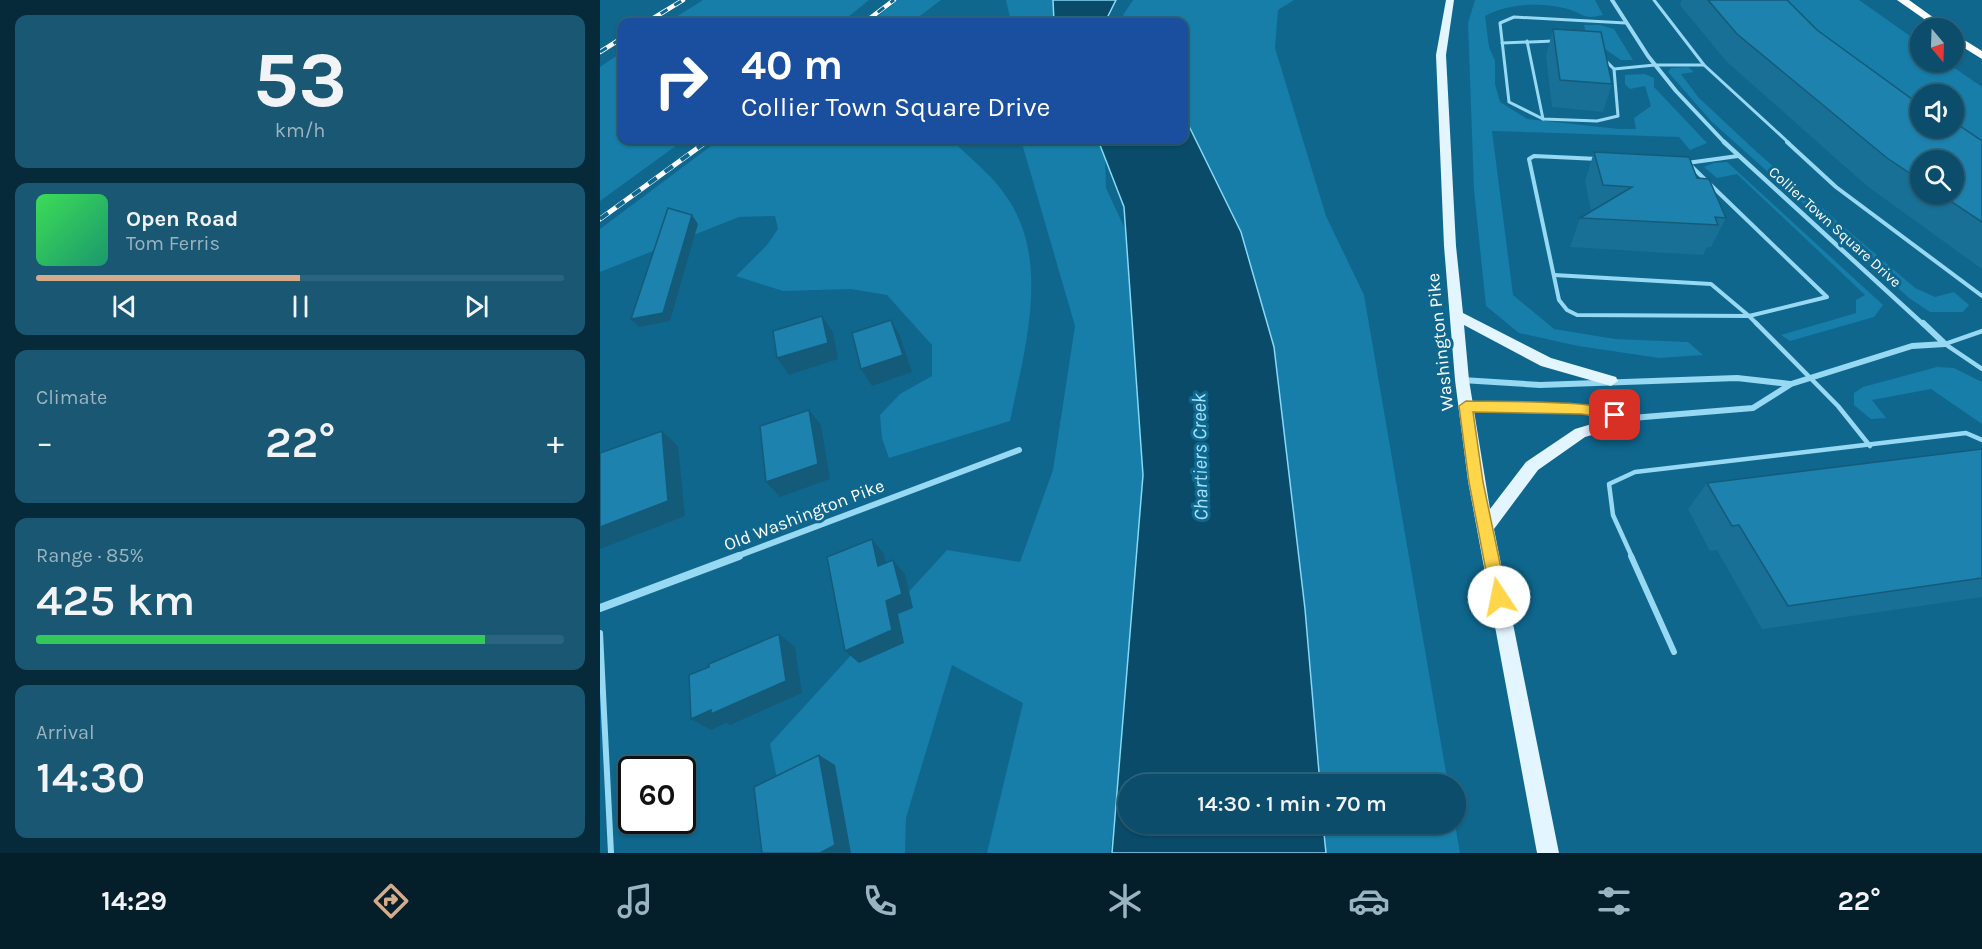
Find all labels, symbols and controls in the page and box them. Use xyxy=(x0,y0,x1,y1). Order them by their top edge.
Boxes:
north arrow xyxy=(1910,18,1964,72)
map controls xyxy=(1910,18,1964,204)
text: 53 xyxy=(253,34,347,126)
text: 40 m xyxy=(741,40,843,90)
icon: right xyxy=(642,42,720,120)
button: sound xyxy=(1910,84,1964,138)
text: Collier Town Square Drive xyxy=(741,91,1050,123)
text: km/h xyxy=(275,119,325,142)
button: search xyxy=(1910,150,1964,204)
street label: Collier Town Square Drive xyxy=(1765,163,1905,291)
text: Open Road xyxy=(126,206,238,232)
text: Tom Ferris xyxy=(126,232,220,255)
street label: Washington Pike xyxy=(1422,272,1458,412)
icon: previous xyxy=(108,290,141,323)
icon: pause xyxy=(284,290,317,323)
icon: next xyxy=(460,290,493,323)
text: Climate xyxy=(36,386,107,409)
pin xyxy=(1589,389,1640,440)
water label: Chartiers Creek xyxy=(1187,392,1213,521)
icon: arrive xyxy=(1598,398,1631,431)
text: 22° xyxy=(265,416,335,468)
text: − xyxy=(36,423,53,461)
text: + xyxy=(547,423,564,461)
street label: Old Washington Pike xyxy=(721,474,887,556)
text: Range · 85% xyxy=(36,544,144,567)
position arrow xyxy=(1467,565,1531,629)
text: 425 km xyxy=(36,574,195,626)
text: Arrival xyxy=(36,721,95,744)
text: 14:30 xyxy=(36,751,145,803)
speed limit sign: 60 xyxy=(618,756,696,834)
text: 14:30 · 1 min · 70 m xyxy=(1197,791,1387,817)
icon: directions xyxy=(370,880,412,922)
icon: music xyxy=(614,880,656,922)
icon: phone xyxy=(859,880,901,922)
icon: climate xyxy=(1104,880,1146,922)
icon: car xyxy=(1348,880,1390,922)
icon: filters xyxy=(1593,880,1635,922)
text: 14:29 xyxy=(101,885,167,917)
text: 22° xyxy=(1837,885,1881,917)

